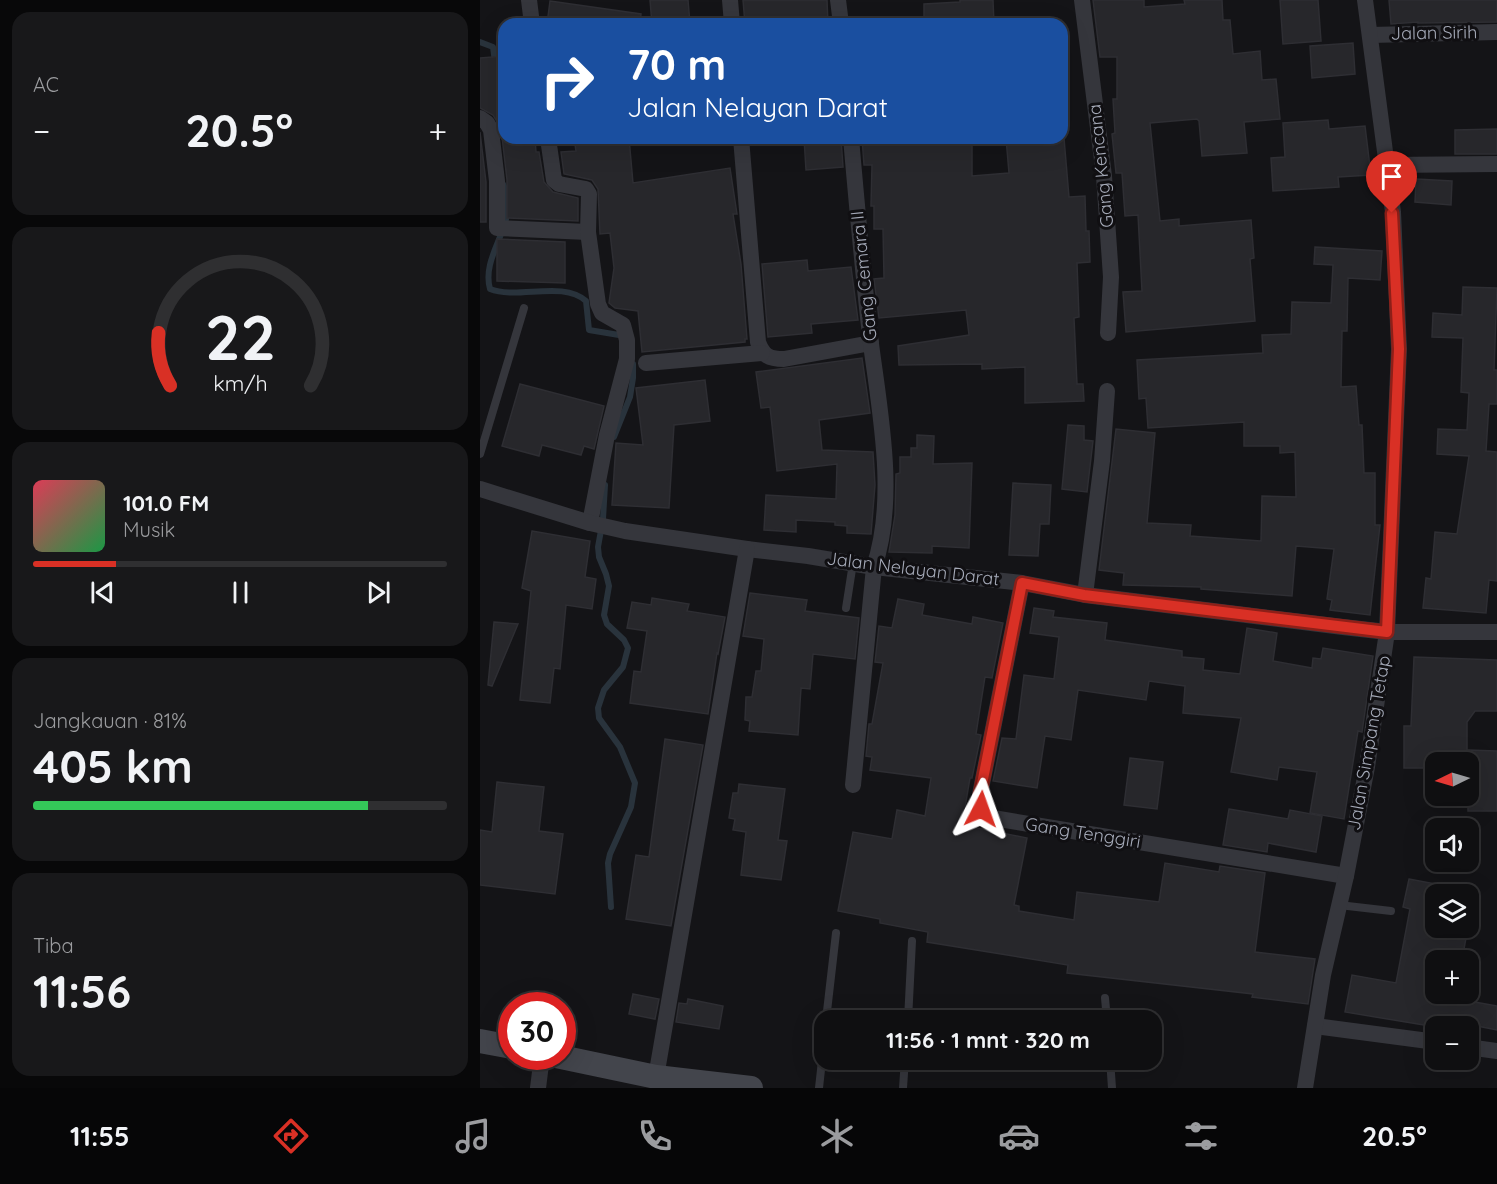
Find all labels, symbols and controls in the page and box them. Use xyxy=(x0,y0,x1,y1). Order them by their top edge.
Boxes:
street label: Jalan Sirih xyxy=(1391,20,1477,45)
text: 70 m xyxy=(627,38,726,91)
icon: right xyxy=(528,42,606,120)
text: AC xyxy=(33,72,59,97)
text: Jalan Nelayan Darat xyxy=(627,90,888,124)
text: 20.5° xyxy=(185,102,293,158)
street label: Gang Kencana xyxy=(1083,103,1118,229)
text: − xyxy=(33,110,50,151)
text: + xyxy=(428,110,447,151)
pin xyxy=(1366,151,1417,213)
icon: arrive xyxy=(1375,160,1408,193)
street label: Gang Cemara II xyxy=(845,210,882,342)
text: 22 xyxy=(204,298,276,376)
text: km/h xyxy=(213,370,267,396)
text: 101.0 FM xyxy=(123,489,209,517)
text: Musik xyxy=(123,517,175,542)
street label: Jalan Nelayan Darat xyxy=(825,546,1001,591)
icon: previous xyxy=(86,576,119,609)
icon: pause xyxy=(224,576,257,609)
icon: next xyxy=(362,576,395,609)
street label: Jalan Simpang Tetap xyxy=(1342,654,1395,832)
text: Jangkauan · 81% xyxy=(33,708,187,733)
text: 405 km xyxy=(33,738,193,794)
north arrow xyxy=(1425,752,1479,806)
map controls xyxy=(1425,752,1479,1070)
position arrow xyxy=(949,777,1013,841)
street label: Gang Tenggiri xyxy=(1024,812,1142,853)
button: sound xyxy=(1425,818,1479,872)
button: layers xyxy=(1425,884,1479,938)
text: Tiba xyxy=(33,933,74,958)
button: + xyxy=(1425,950,1479,1004)
text: 11:56 xyxy=(33,963,131,1019)
speed limit sign: 30 xyxy=(498,992,576,1070)
button: − xyxy=(1425,1016,1479,1070)
text: 11:56 · 1 mnt · 320 m xyxy=(886,1026,1090,1054)
icon: directions xyxy=(270,1115,312,1157)
icon: music xyxy=(452,1115,494,1157)
icon: phone xyxy=(634,1115,676,1157)
icon: climate xyxy=(816,1115,858,1157)
icon: car xyxy=(998,1115,1040,1157)
icon: filters xyxy=(1180,1115,1222,1157)
text: 11:55 xyxy=(70,1119,130,1153)
text: 20.5° xyxy=(1362,1119,1427,1153)

